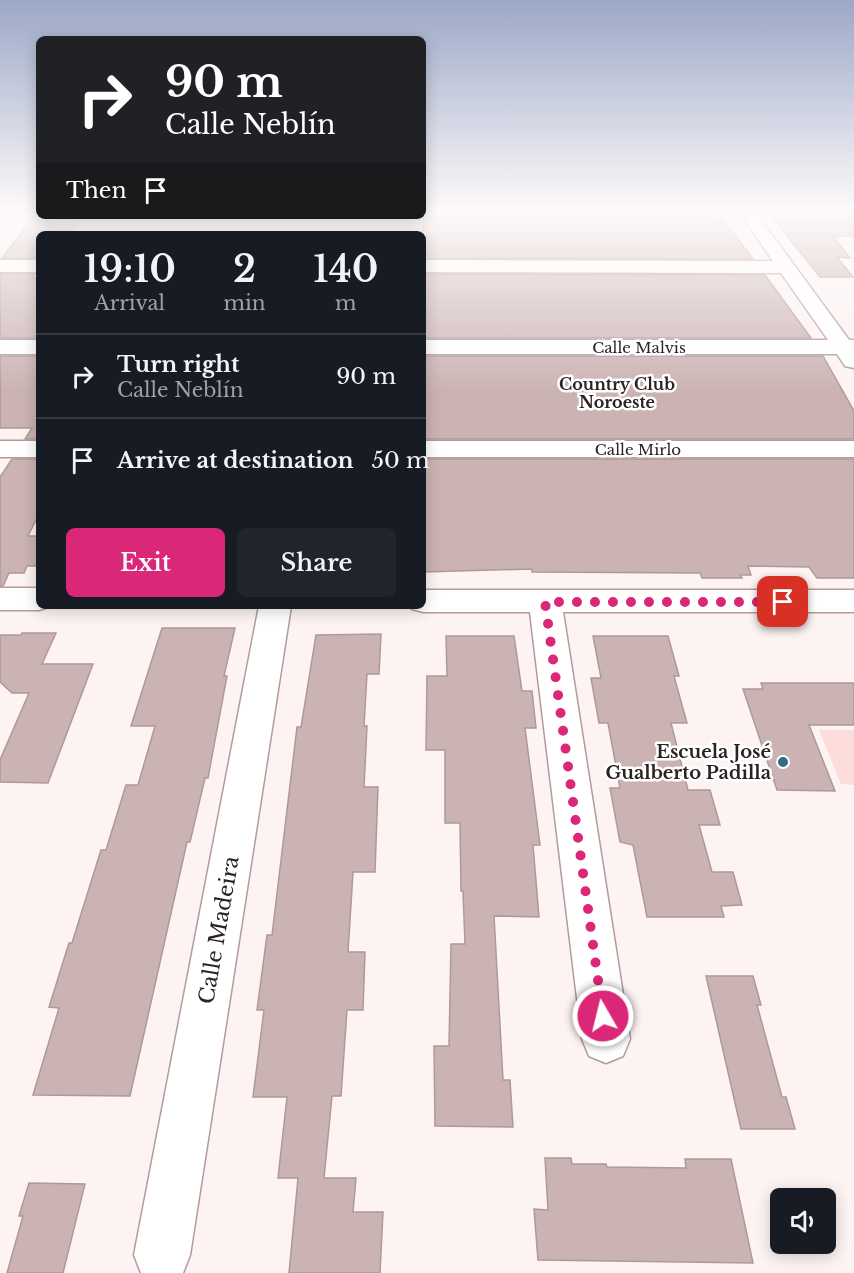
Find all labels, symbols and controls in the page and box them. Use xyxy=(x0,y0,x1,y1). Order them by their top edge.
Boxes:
text: 90 m xyxy=(165,56,283,108)
icon: right xyxy=(66,60,144,138)
text: Calle Neblín xyxy=(165,108,336,141)
icon: arrive xyxy=(139,174,172,207)
text: Then xyxy=(66,177,127,204)
text: 19:10 xyxy=(83,247,176,292)
text: 2 xyxy=(233,247,256,292)
text: 140 xyxy=(313,247,379,292)
text: Arrival xyxy=(94,291,165,315)
text: min xyxy=(223,291,265,315)
text: m xyxy=(335,291,356,315)
street label: Calle Malvis xyxy=(592,338,686,357)
text: Turn right xyxy=(117,351,239,378)
icon: right xyxy=(66,360,99,393)
text: 90 m xyxy=(336,363,396,390)
district label: Country Club Noroeste xyxy=(559,374,675,412)
text: Calle Neblín xyxy=(117,378,243,402)
street label: Calle Mirlo xyxy=(595,440,681,459)
icon: arrive xyxy=(66,444,99,477)
text: Arrive at destination xyxy=(117,447,354,474)
text: 50 m xyxy=(372,447,430,474)
button: Exit xyxy=(66,528,225,597)
button: Share xyxy=(237,528,396,597)
pin xyxy=(757,576,808,627)
icon: arrive xyxy=(766,585,799,618)
place label: Escuela José Gualberto Padilla xyxy=(605,741,772,784)
marker: Escuela José Gualberto Padilla xyxy=(776,755,790,769)
street label: Calle Madeira xyxy=(193,854,245,1006)
position arrow xyxy=(571,984,635,1048)
map controls xyxy=(770,1188,836,1254)
button: sound xyxy=(770,1188,836,1254)

